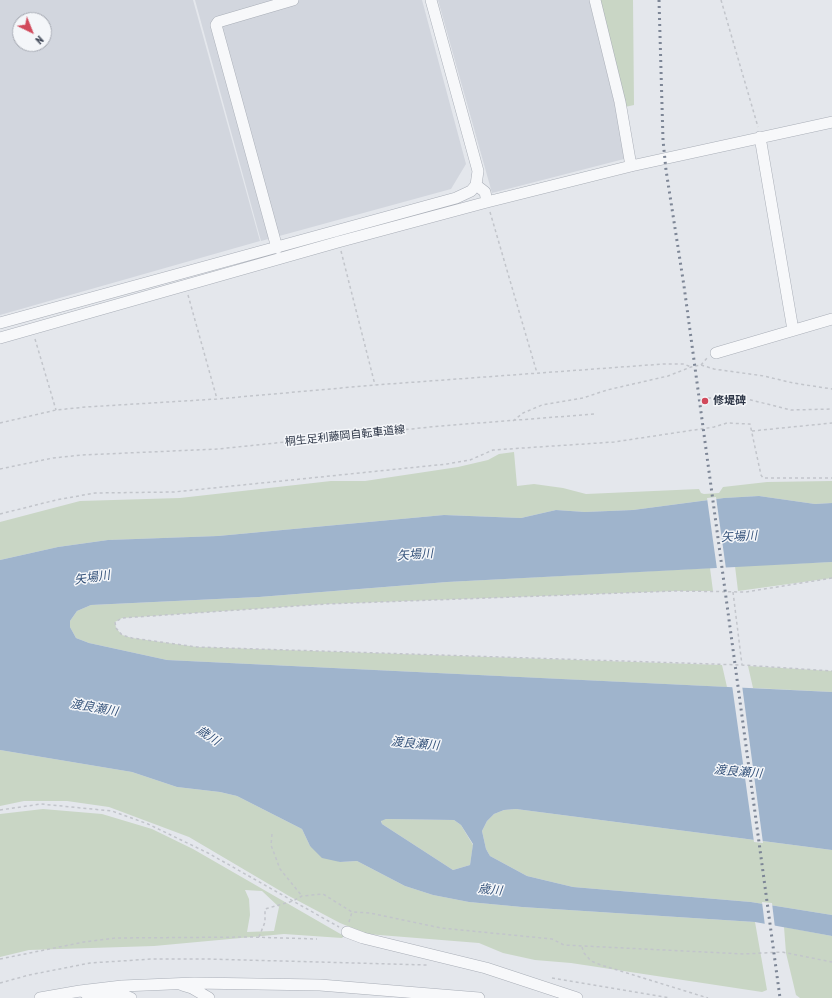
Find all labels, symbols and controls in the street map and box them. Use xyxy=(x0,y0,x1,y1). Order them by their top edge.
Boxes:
north arrow xyxy=(12,12,52,52)
text: N xyxy=(33,33,46,47)
place label: 修堤碑 xyxy=(713,394,746,408)
marker: 修堤碑 xyxy=(700,396,710,406)
street label: 桐生足利藤岡自転車道線 xyxy=(284,423,406,449)
water label: 矢場川 xyxy=(721,529,757,545)
water label: 矢場川 xyxy=(397,547,433,563)
water label: 矢場川 xyxy=(73,568,111,588)
water label: 渡良瀬川 xyxy=(69,697,119,719)
water label: 歳川 xyxy=(194,723,222,749)
water label: 渡良瀬川 xyxy=(390,735,440,753)
water label: 渡良瀬川 xyxy=(713,763,763,781)
water label: 歳川 xyxy=(477,882,503,898)

